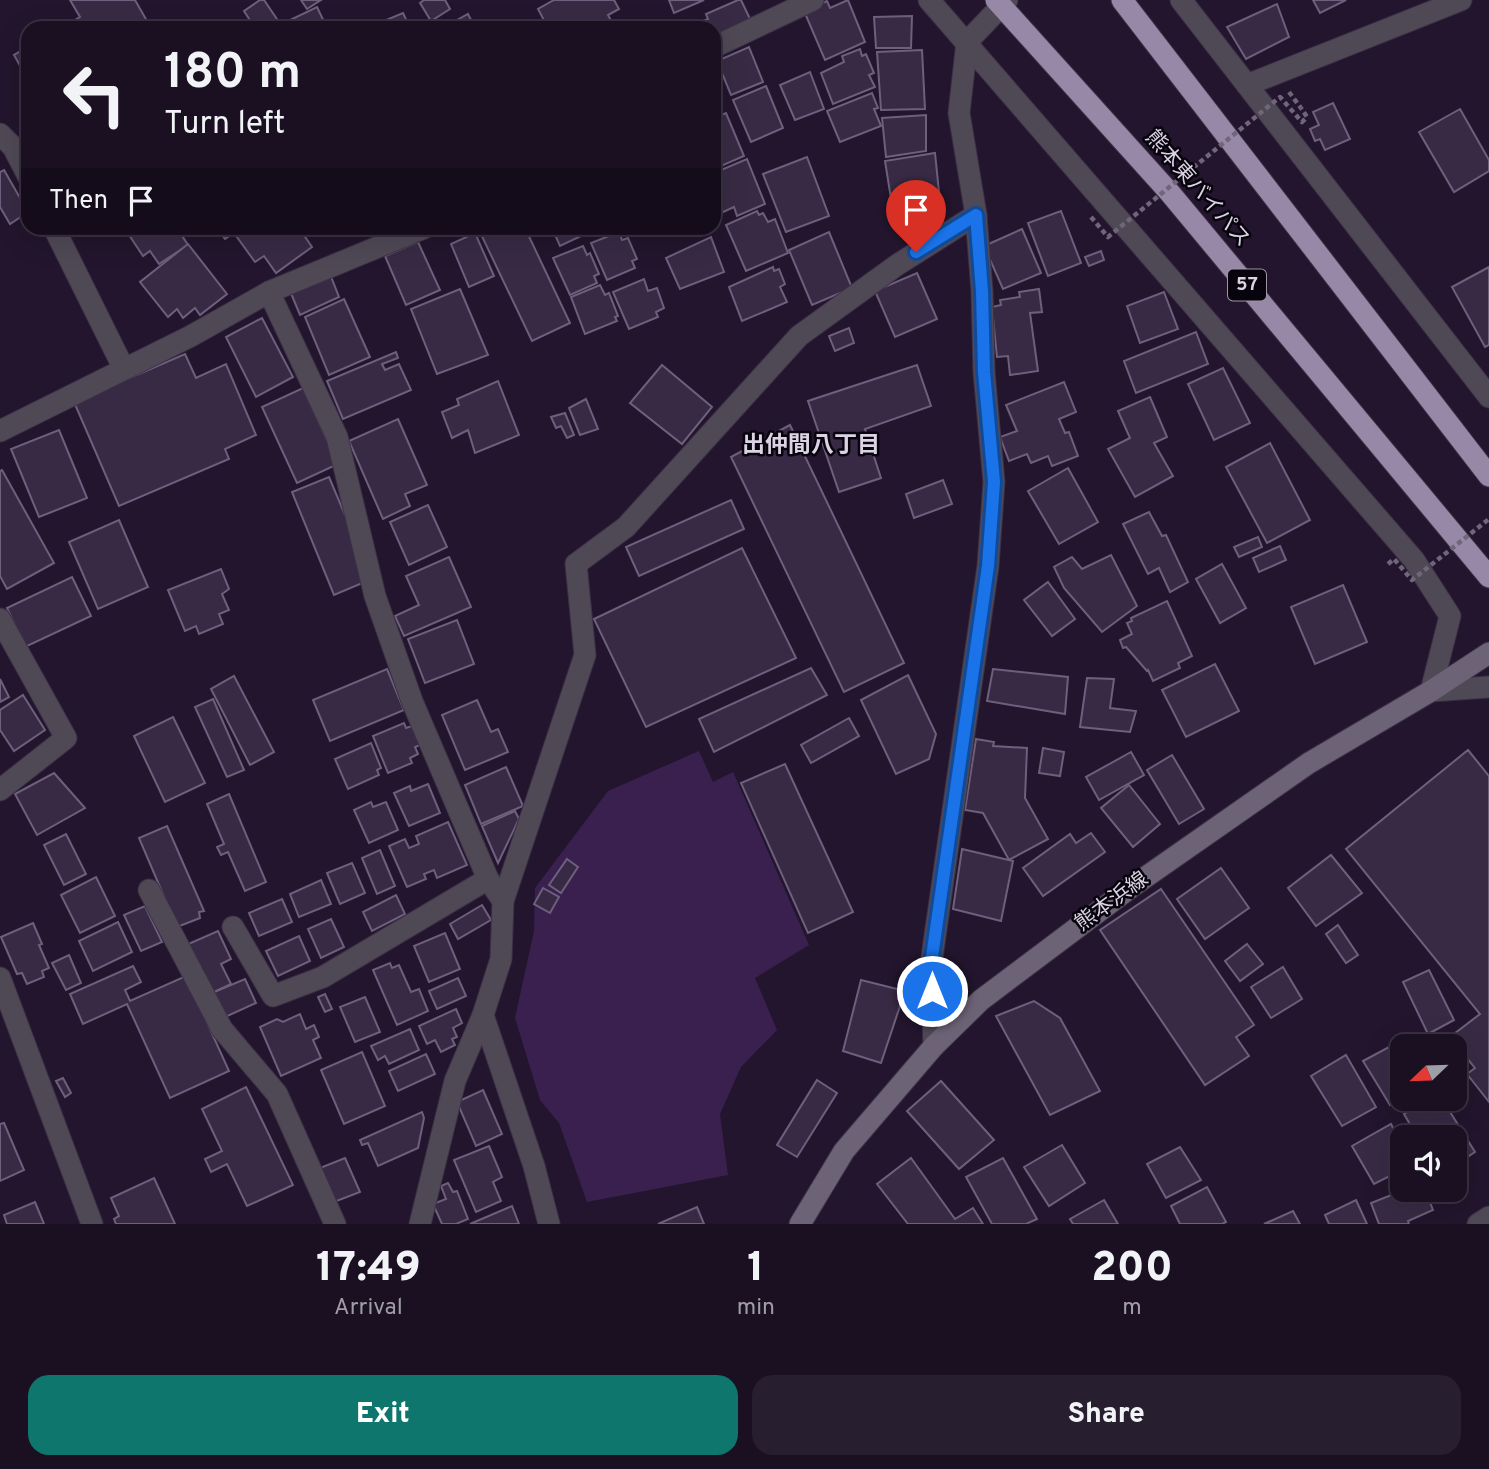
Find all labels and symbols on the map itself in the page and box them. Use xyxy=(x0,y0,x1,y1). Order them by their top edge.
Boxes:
street label: 熊本東バイパス xyxy=(1139,125,1255,253)
pin xyxy=(886,180,946,252)
road number: 57 xyxy=(1228,270,1266,300)
district label: 出仲間八丁目 xyxy=(742,432,880,461)
street label: 熊本浜線 xyxy=(1070,866,1154,938)
position arrow xyxy=(895,954,969,1028)
north arrow xyxy=(1390,1034,1466,1111)

